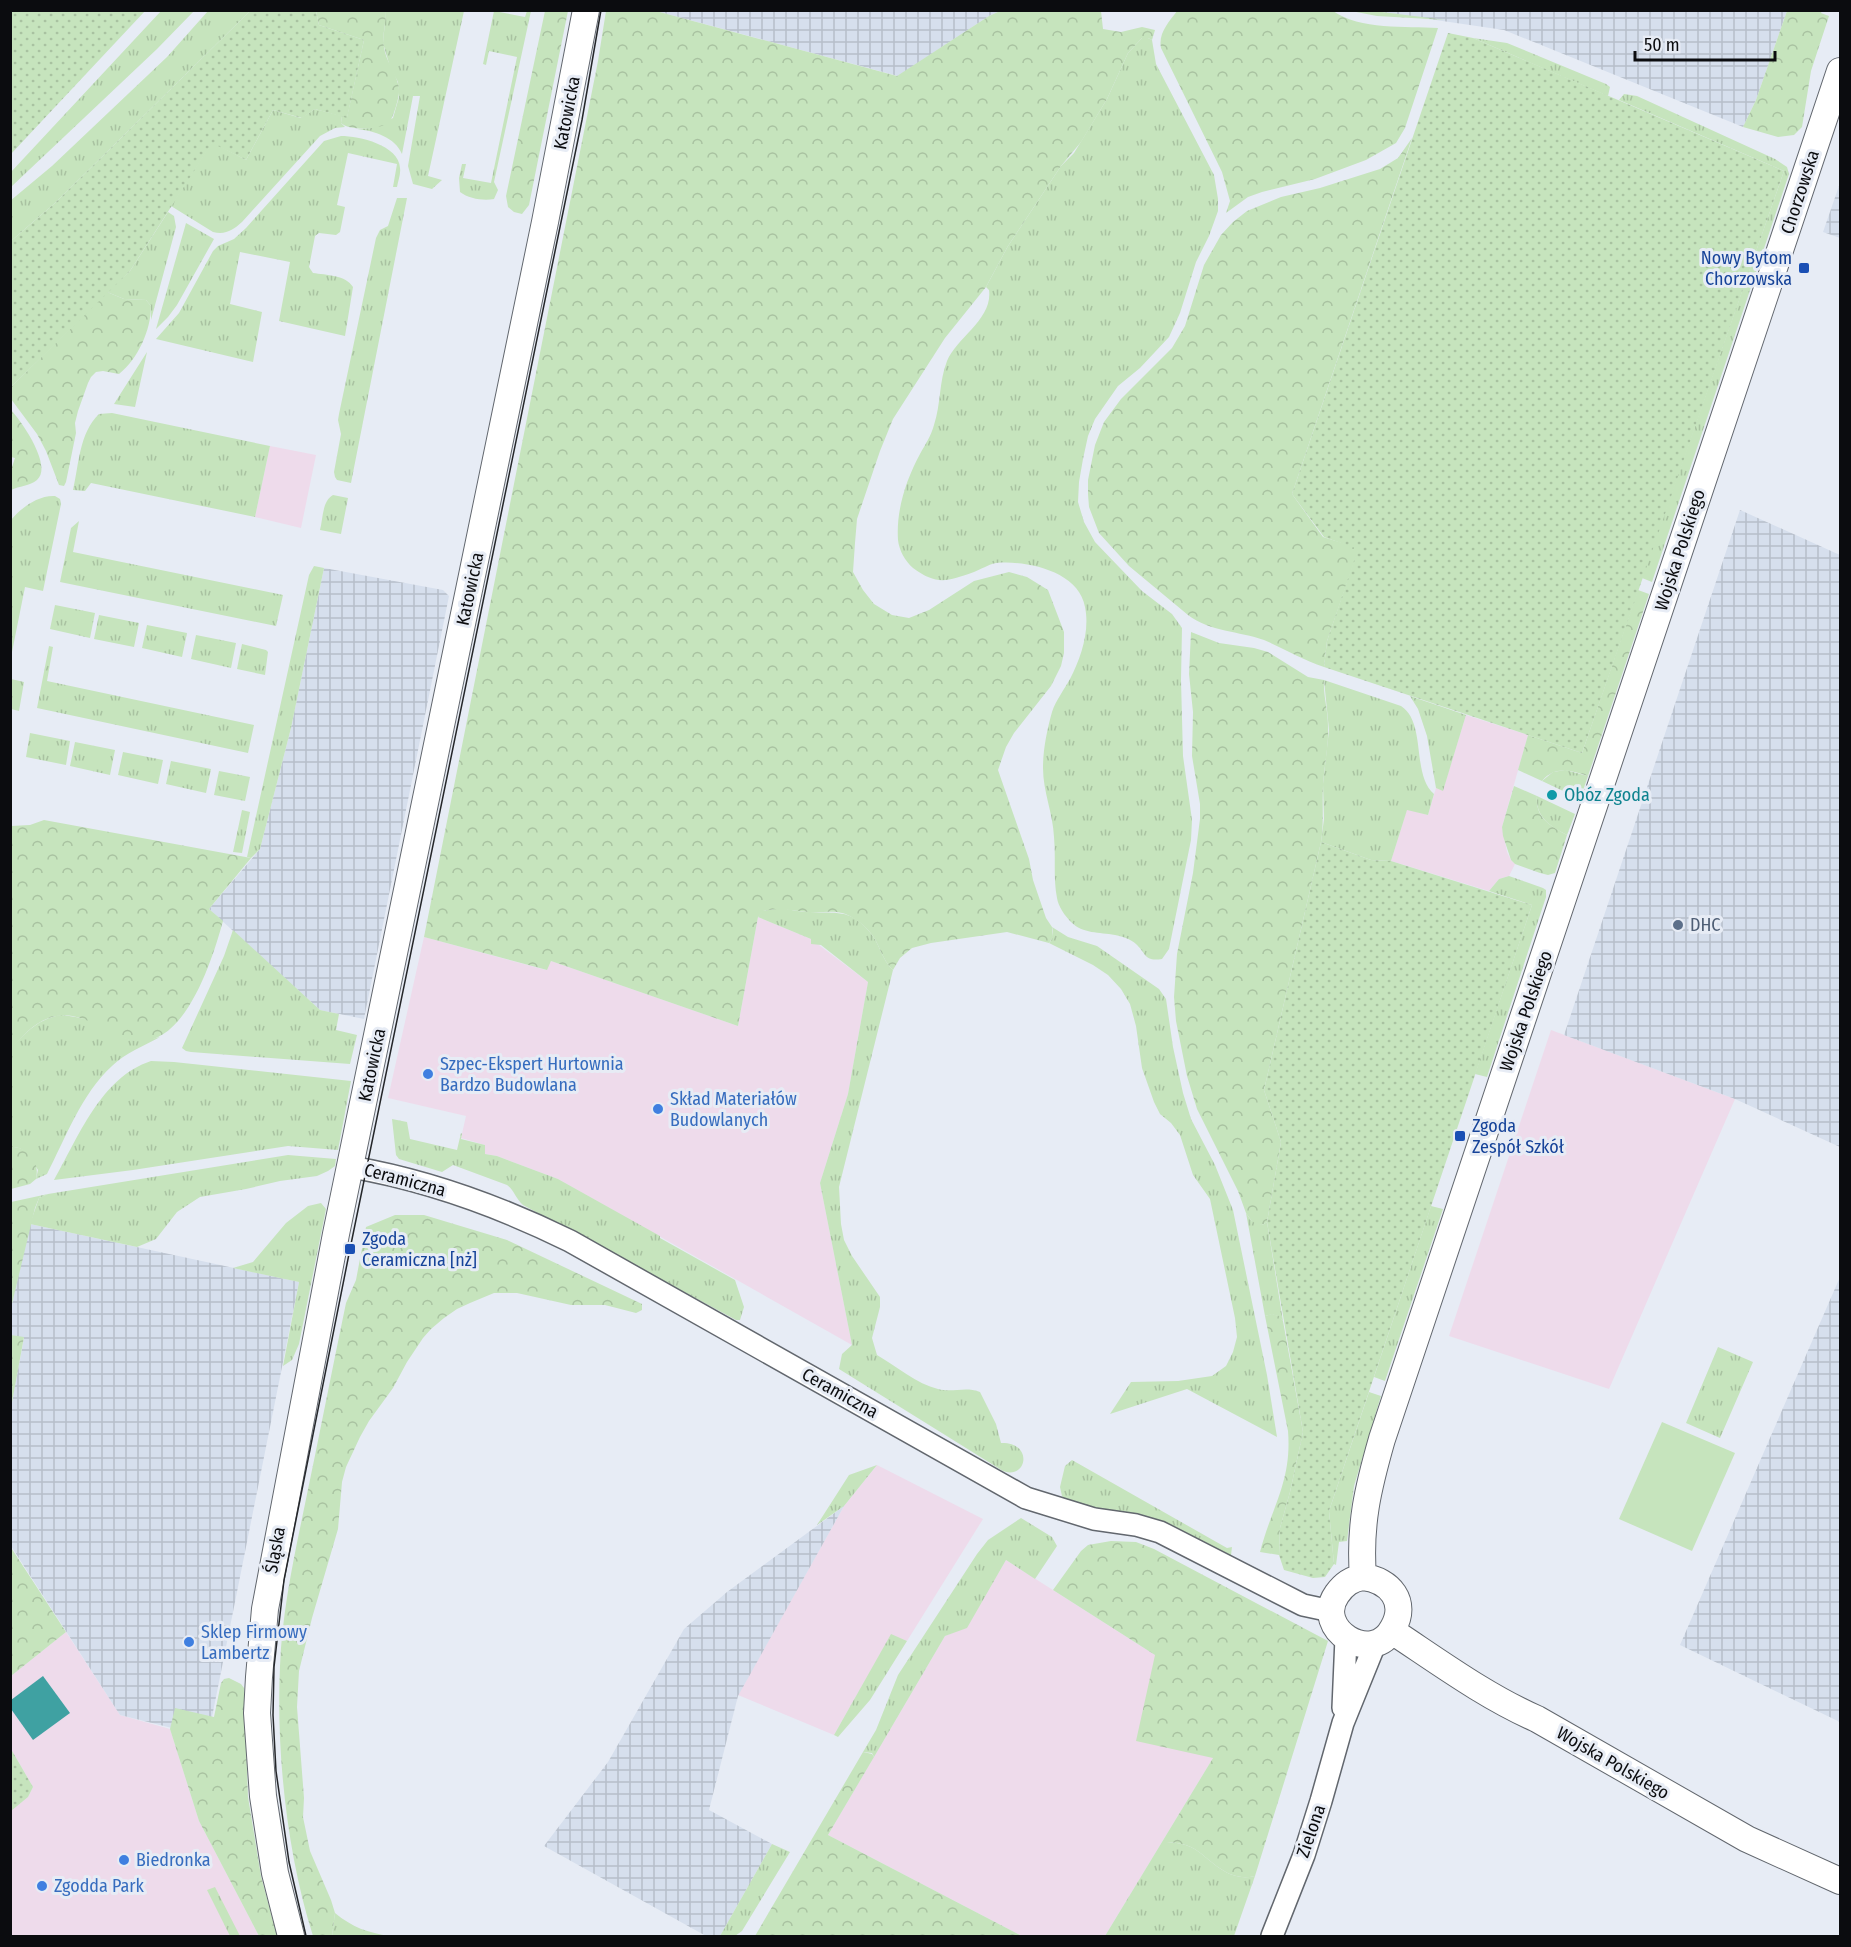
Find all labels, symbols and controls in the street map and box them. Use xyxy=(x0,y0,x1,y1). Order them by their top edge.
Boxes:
scale bar xyxy=(1635,24,1774,62)
text: 50 m xyxy=(1644,34,1680,56)
street label: Katowicka xyxy=(549,74,585,152)
street label: Chorzowska xyxy=(1776,147,1824,237)
place label: Nowy Bytom Chorzowska xyxy=(1701,247,1792,290)
marker: Nowy Bytom Chorzowska xyxy=(1797,261,1811,275)
street label: Wojska Polskiego xyxy=(1650,486,1710,614)
street label: Katowicka xyxy=(452,550,489,628)
place label: Obóz Zgoda xyxy=(1564,784,1650,806)
marker: Obóz Zgoda xyxy=(1545,788,1559,802)
place label: DHC xyxy=(1690,914,1721,936)
marker: DHC xyxy=(1671,918,1685,932)
street label: Wojska Polskiego xyxy=(1495,948,1557,1074)
street label: Katowicka xyxy=(354,1026,391,1104)
place label: Szpec-Ekspert Hurtownia Bardzo Budowlana xyxy=(440,1053,624,1096)
marker: Szpec-Ekspert Hurtownia Bardzo Budowlana xyxy=(421,1067,435,1081)
place label: Skład Materiałów Budowlanych xyxy=(670,1088,797,1131)
marker: Skład Materiałów Budowlanych xyxy=(651,1102,665,1116)
place label: Zgoda Zespół Szkół xyxy=(1472,1115,1565,1158)
marker: Zgoda Zespół Szkół xyxy=(1453,1129,1467,1143)
street label: Ceramiczna xyxy=(362,1159,448,1202)
place label: Zgoda Ceramiczna [nż] xyxy=(362,1228,477,1271)
marker: Zgoda Ceramiczna [nż] xyxy=(343,1242,357,1256)
street label: Ceramiczna xyxy=(798,1363,882,1423)
street label: Śląska xyxy=(260,1525,290,1575)
place label: Sklep Firmowy Lambertz xyxy=(201,1621,307,1664)
marker: Sklep Firmowy Lambertz xyxy=(182,1635,196,1649)
street label: Wojska Polskiego xyxy=(1553,1722,1673,1804)
street label: Zielona xyxy=(1292,1802,1330,1860)
place label: Biedronka xyxy=(136,1849,211,1871)
marker: Biedronka xyxy=(117,1853,131,1867)
place label: Zgodda Park xyxy=(54,1875,145,1897)
marker: Zgodda Park xyxy=(35,1879,49,1893)

